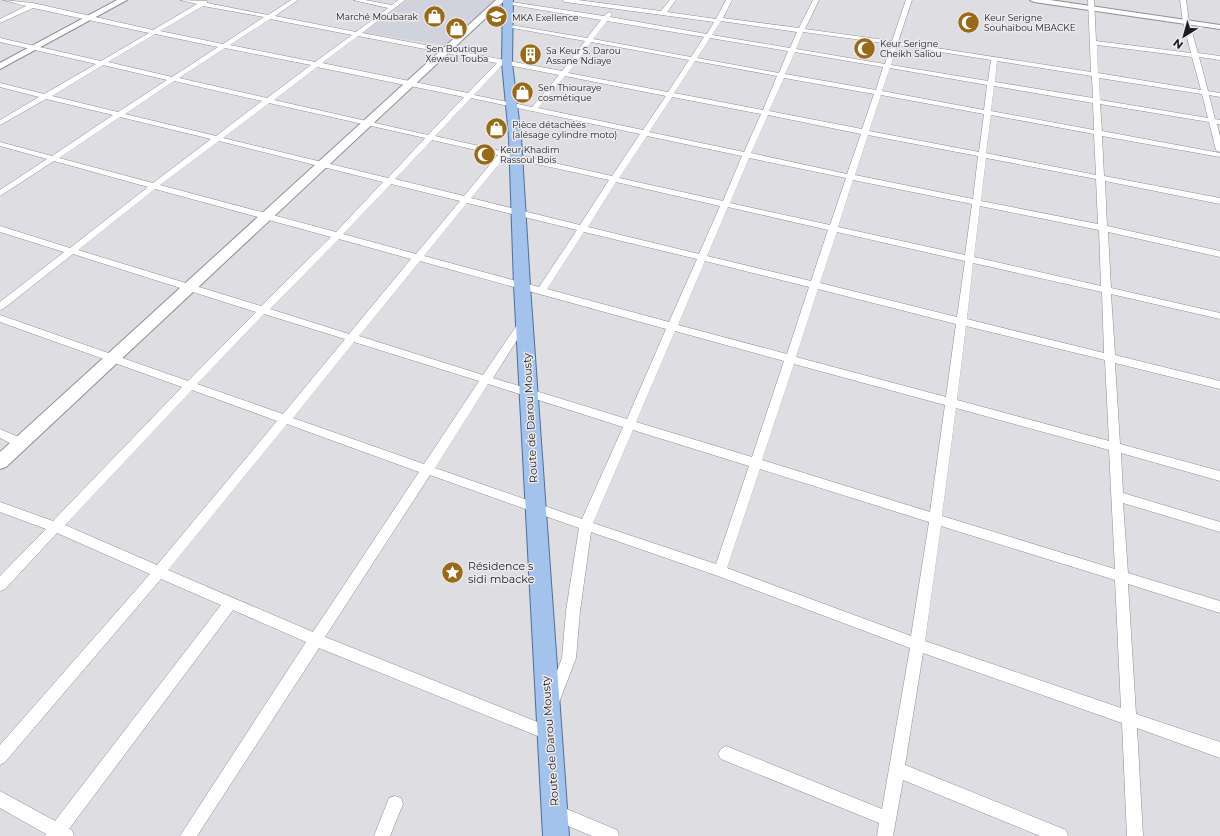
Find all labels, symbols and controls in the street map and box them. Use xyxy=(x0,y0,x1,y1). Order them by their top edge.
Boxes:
shop icon: Marché Moubarak xyxy=(421,3,447,29)
school or university icon: MKA Exellence xyxy=(483,4,509,30)
mosque icon: Keur Serigne Souhaibou MBACKE xyxy=(956,9,982,35)
place label: Marché Moubarak xyxy=(336,11,419,22)
place label: MKA Exellence xyxy=(512,12,579,23)
place label: Keur Serigne Souhaibou MBACKE xyxy=(984,12,1076,33)
shop icon: Sen Boutique Xeweul Touba xyxy=(444,16,470,42)
north arrow xyxy=(1164,16,1204,56)
mosque icon: Keur Serigne Cheikh Saliou xyxy=(852,35,878,61)
text: N xyxy=(1170,36,1186,52)
place label: Keur Serigne Cheikh Saliou xyxy=(880,38,942,59)
building icon: Sa Keur S. Darou Assane Ndiaye xyxy=(517,42,543,68)
place label: Sen Boutique Xeweul Touba xyxy=(426,43,488,64)
place label: Sa Keur S. Darou Assane Ndiaye xyxy=(546,45,621,66)
shop icon: Sen Thiouraye cosmétique xyxy=(509,79,535,105)
place label: Sen Thiouraye cosmétique xyxy=(538,82,602,103)
shop icon: Pièce détachées (alésage cylindre moto) xyxy=(484,116,510,142)
place label: Pièce détachées (alésage cylindre moto) xyxy=(512,119,617,140)
mosque icon: Keur Khadim Rassoul Bois xyxy=(471,141,497,167)
place label: Keur Khadim Rassoul Bois xyxy=(500,144,560,165)
street label: Route de Darou Mousty xyxy=(520,353,540,483)
place icon: Résidence s sidi mbacke xyxy=(440,559,466,585)
place label: Résidence s sidi mbacke xyxy=(468,559,535,586)
street label: Route de Darou Mousty xyxy=(538,676,562,806)

